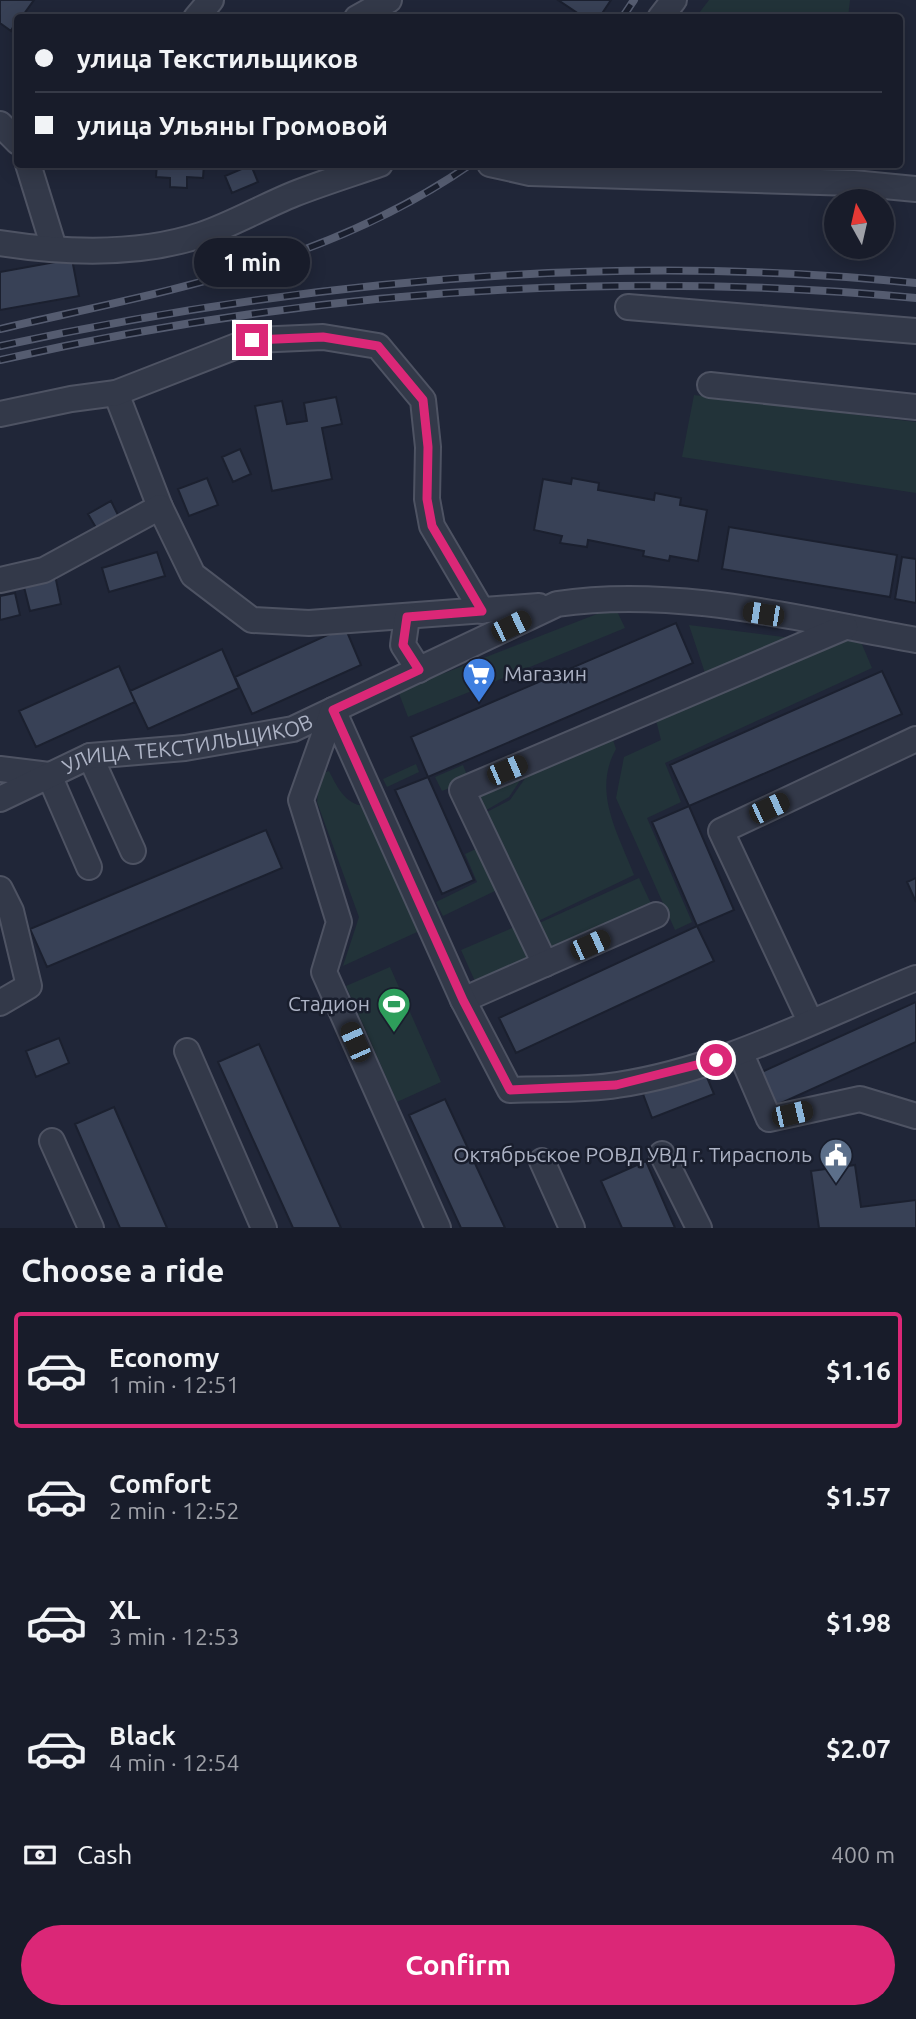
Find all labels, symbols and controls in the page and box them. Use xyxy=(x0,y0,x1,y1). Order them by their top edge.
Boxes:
text: улица Текстильщиков xyxy=(77,44,358,73)
text: улица Ульяны Громовой xyxy=(77,111,388,140)
north arrow xyxy=(824,189,894,259)
map controls xyxy=(824,189,894,259)
callout: 1 min xyxy=(194,238,310,288)
text: 1 min xyxy=(223,250,281,275)
route end xyxy=(236,324,268,356)
car xyxy=(741,600,786,628)
car xyxy=(488,607,535,645)
supermarket icon: Магазин xyxy=(460,655,498,704)
place label: Магазин xyxy=(504,661,587,685)
street label: УЛИЦА ТЕКСТИЛЬЩИКОВ xyxy=(58,708,316,778)
car xyxy=(484,752,531,788)
car xyxy=(746,790,793,826)
car xyxy=(567,927,614,963)
sports icon: Стадион xyxy=(375,985,413,1034)
place label: Стадион xyxy=(288,991,370,1015)
car xyxy=(337,1019,374,1065)
route start xyxy=(700,1044,732,1076)
car xyxy=(770,1099,815,1129)
public building icon: Октябрьское РОВД УВД г. Тирасполь xyxy=(817,1136,855,1185)
place label: Октябрьское РОВД УВД г. Тирасполь xyxy=(453,1142,812,1166)
text: Choose a ride xyxy=(21,1252,224,1288)
icon: car xyxy=(25,1339,88,1402)
text: Economy xyxy=(109,1343,219,1372)
text: $1.16 xyxy=(826,1356,891,1385)
text: 1 min · 12:51 xyxy=(109,1372,240,1397)
icon: car xyxy=(25,1465,88,1528)
text: Comfort xyxy=(109,1469,212,1498)
text: $1.57 xyxy=(826,1482,891,1511)
text: 2 min · 12:52 xyxy=(109,1498,240,1523)
icon: car xyxy=(25,1591,88,1654)
text: XL xyxy=(109,1595,140,1624)
text: $1.98 xyxy=(826,1608,891,1637)
text: 3 min · 12:53 xyxy=(109,1624,240,1649)
icon: car xyxy=(25,1717,88,1780)
text: Black xyxy=(109,1721,176,1750)
text: $2.07 xyxy=(826,1734,891,1763)
text: 4 min · 12:54 xyxy=(109,1750,240,1775)
icon: cash xyxy=(21,1836,59,1874)
text: Cash xyxy=(77,1840,132,1869)
text: 400 m xyxy=(831,1842,895,1867)
button: Confirm xyxy=(21,1925,895,2005)

